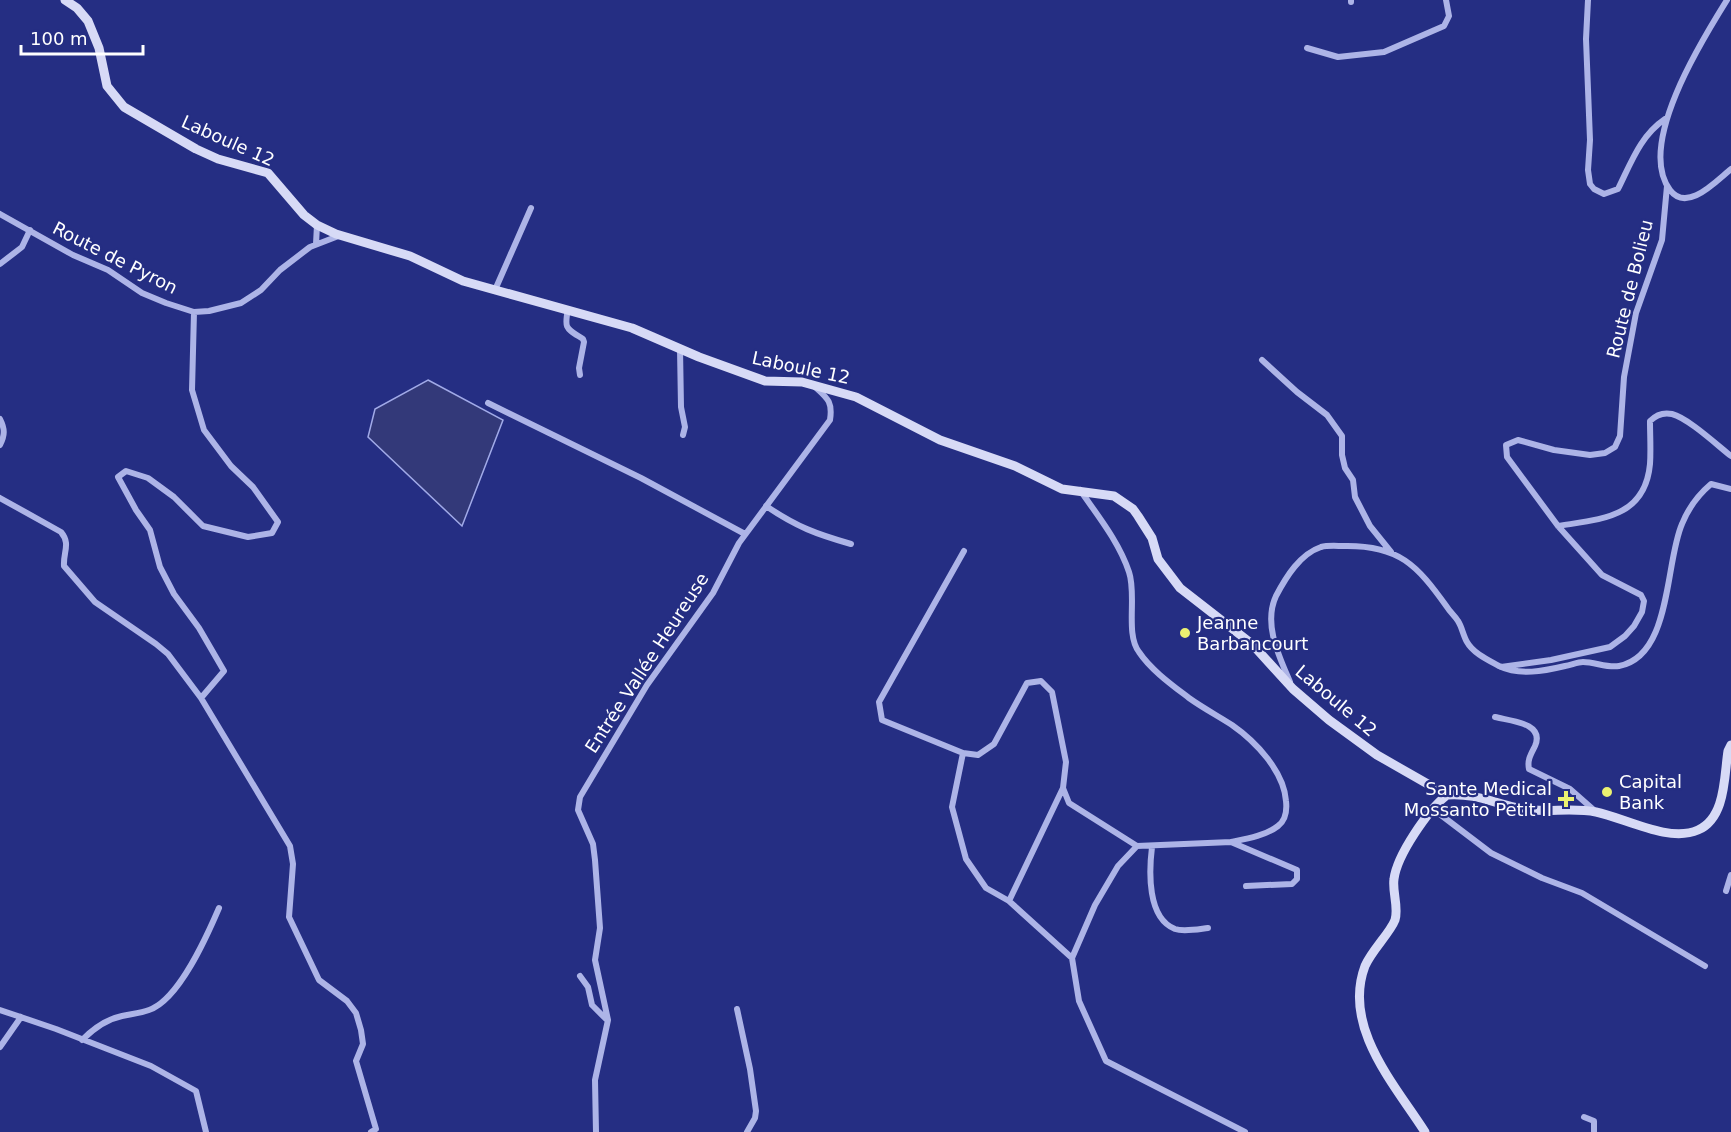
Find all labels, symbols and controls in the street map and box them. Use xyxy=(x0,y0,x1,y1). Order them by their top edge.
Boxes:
scale bar xyxy=(21,18,142,56)
text: 100 m xyxy=(30,28,88,49)
street label: Laboule 12 xyxy=(178,111,278,170)
street label: Route de Pyron xyxy=(49,217,181,298)
street label: Route de Bolieu xyxy=(1602,217,1657,360)
street label: Laboule 12 xyxy=(750,347,852,388)
street label: Entrée Vallée Heureuse xyxy=(580,569,713,757)
place label: Jeanne Barbancourt xyxy=(1196,612,1308,654)
marker: Jeanne Barbancourt xyxy=(1178,626,1192,640)
street label: Laboule 12 xyxy=(1291,661,1381,741)
place label: Capital Bank xyxy=(1619,771,1682,813)
place label: Sante Medical Mossanto Petit II xyxy=(1404,778,1552,820)
marker: Capital Bank xyxy=(1600,785,1614,799)
marker: Sante Medical Mossanto Petit II xyxy=(1557,790,1575,808)

